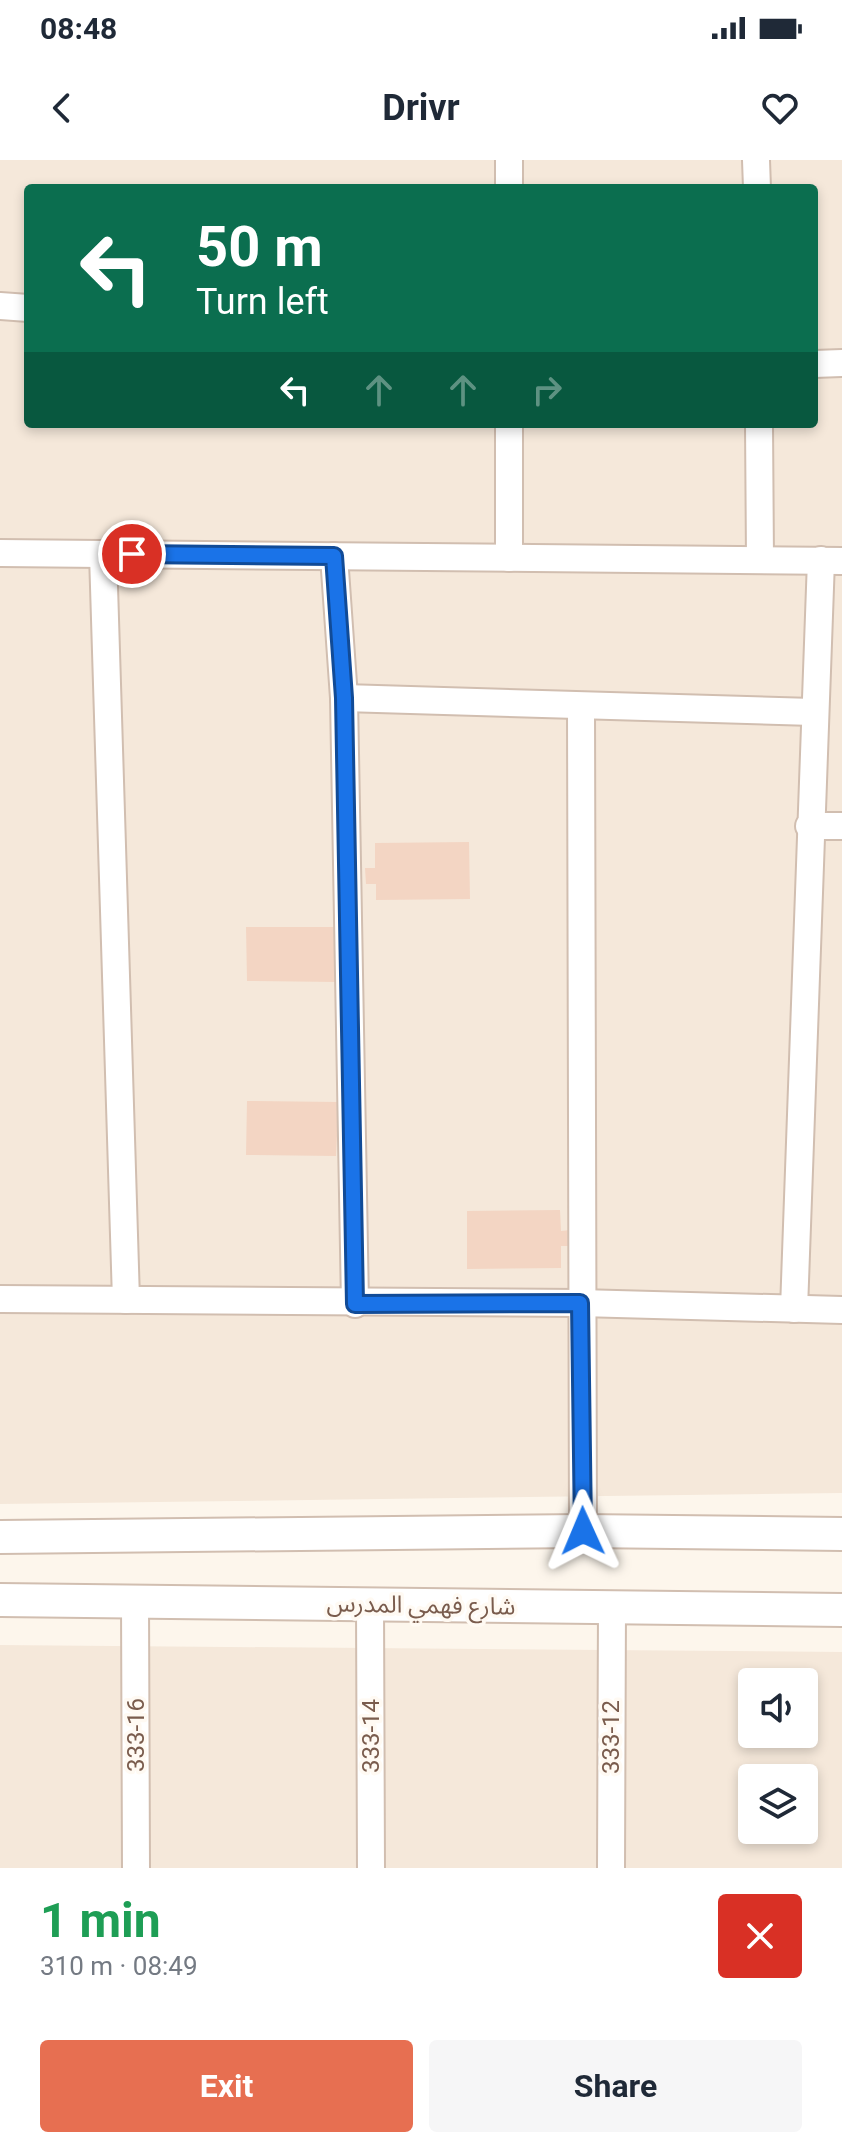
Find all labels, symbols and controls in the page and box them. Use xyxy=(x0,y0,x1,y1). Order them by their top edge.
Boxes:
text: 08:48 xyxy=(40,11,117,46)
icon: back xyxy=(40,86,84,130)
icon: heart xyxy=(758,86,802,130)
text: Drivr xyxy=(382,87,460,129)
text: 50 m xyxy=(196,214,323,280)
icon: left xyxy=(64,216,168,320)
text: Turn left xyxy=(196,281,329,323)
icon: left xyxy=(273,368,317,412)
icon: ahead xyxy=(357,368,401,412)
icon: ahead xyxy=(441,368,485,412)
icon: right xyxy=(525,368,569,412)
pin xyxy=(98,520,166,588)
icon: arrive xyxy=(110,532,154,576)
position arrow xyxy=(541,1489,625,1573)
street label: شارع فهمي المدرس xyxy=(326,1589,516,1625)
map controls xyxy=(738,1668,818,1844)
button: sound xyxy=(738,1668,818,1748)
street label: 333-16 xyxy=(122,1698,150,1772)
street label: 333-14 xyxy=(357,1699,385,1773)
street label: 333-12 xyxy=(597,1700,625,1774)
button: layers xyxy=(738,1764,818,1844)
text: 1 min xyxy=(40,1892,161,1949)
button: close xyxy=(718,1894,802,1978)
text: 310 m · 08:49 xyxy=(40,1951,198,1981)
button: Exit xyxy=(40,2040,413,2132)
button: Share xyxy=(429,2040,802,2132)

